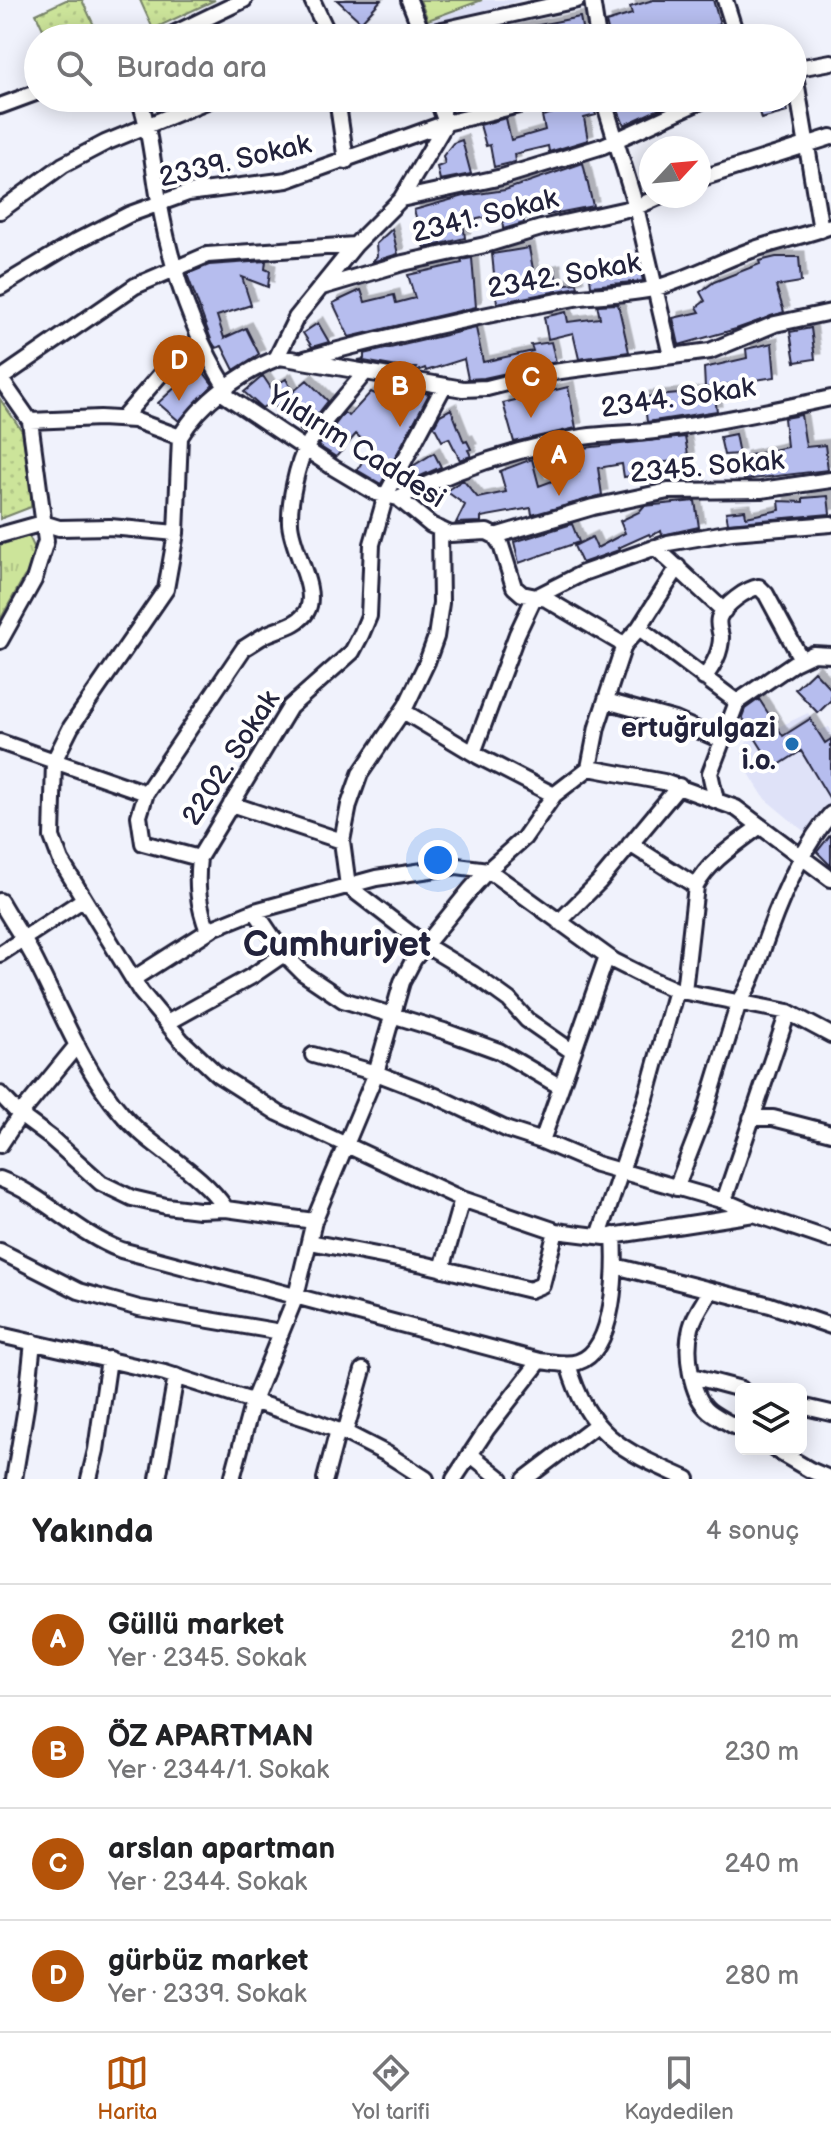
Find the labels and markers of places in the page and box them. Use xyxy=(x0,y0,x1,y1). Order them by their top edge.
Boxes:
pin: D xyxy=(153,335,205,401)
pin: C xyxy=(505,352,557,418)
pin: B xyxy=(374,361,426,427)
pin: A xyxy=(533,430,585,496)
place label: ertuğrulgazi i.o. xyxy=(621,712,776,777)
marker: ertuğrulgazi i.o. xyxy=(783,735,801,753)

